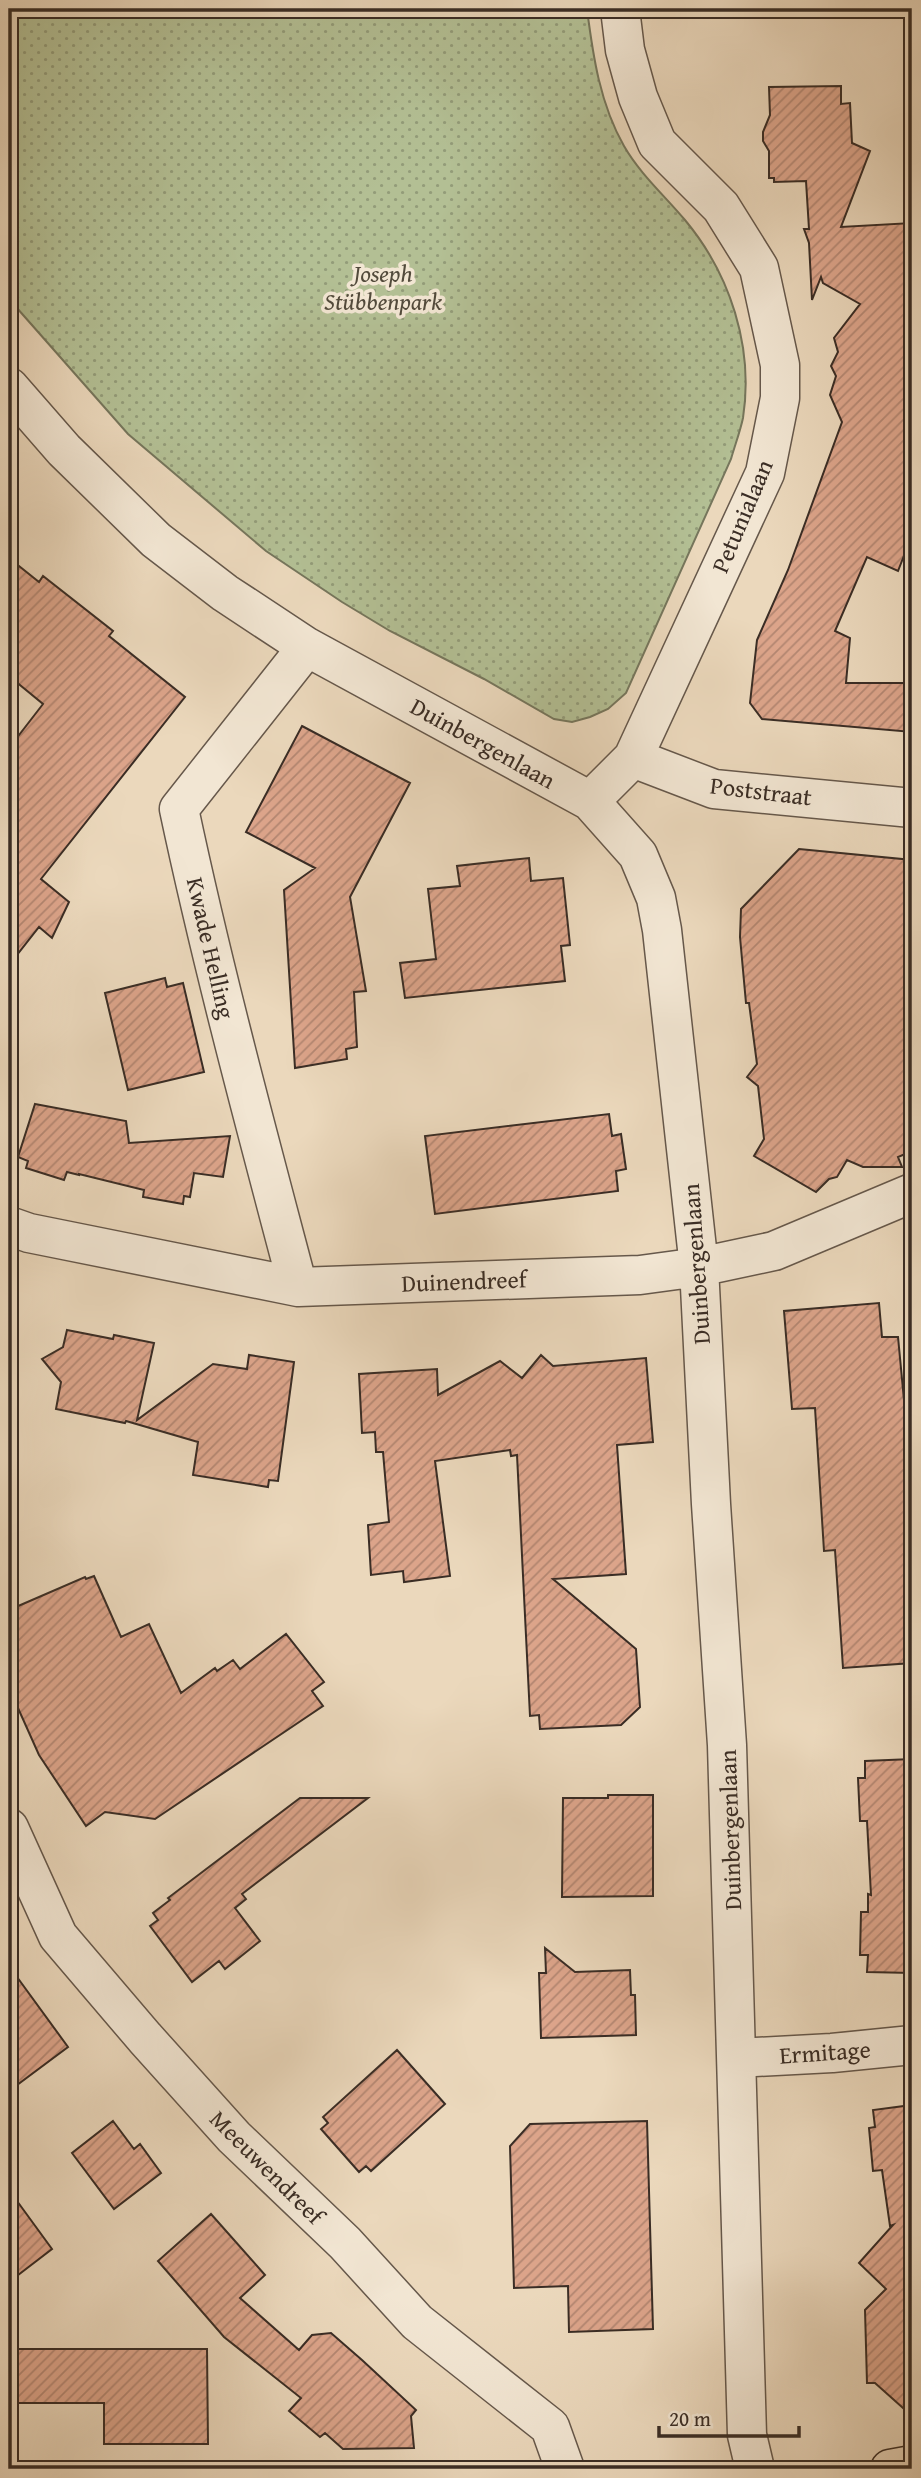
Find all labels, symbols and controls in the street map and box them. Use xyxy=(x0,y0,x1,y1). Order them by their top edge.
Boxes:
park label: Joseph Stübbenpark xyxy=(324,256,442,319)
street label: Petunialaan xyxy=(702,453,782,578)
street label: Duinbergenlaan xyxy=(404,689,562,798)
street label: Poststraat xyxy=(708,767,814,815)
street label: Kwade Helling xyxy=(178,874,244,1022)
street label: Duinbergenlaan xyxy=(673,1182,719,1345)
street label: Duinendreef xyxy=(401,1261,529,1301)
street label: Duinbergenlaan xyxy=(710,1748,750,1911)
street label: Ermitage xyxy=(778,2031,872,2073)
street label: Meeuwendreef xyxy=(202,2102,334,2234)
scale bar xyxy=(659,2394,799,2438)
text: 20 m xyxy=(669,2403,711,2434)

